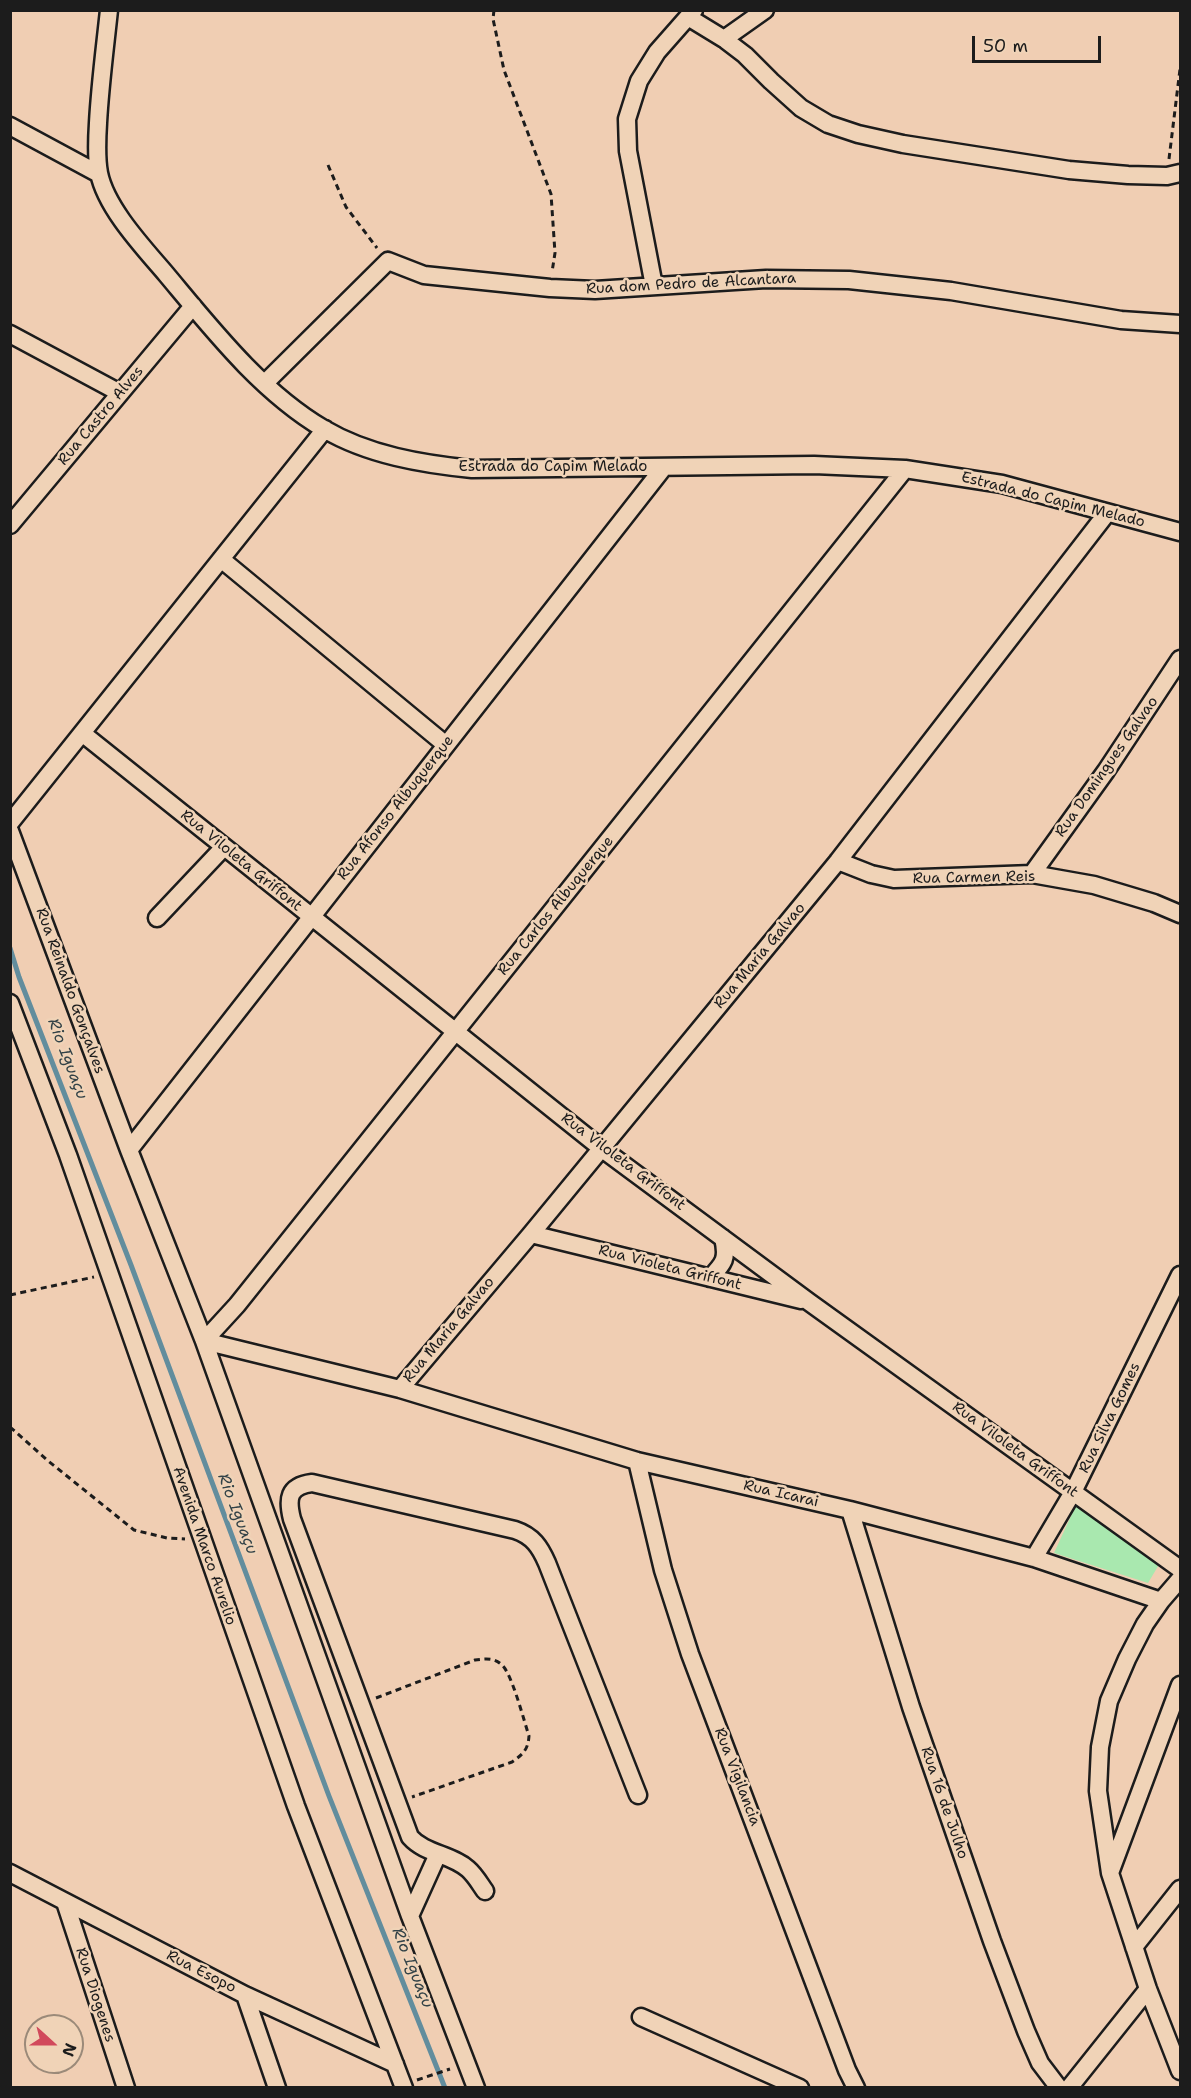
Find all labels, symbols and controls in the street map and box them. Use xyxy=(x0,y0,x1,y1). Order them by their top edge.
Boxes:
scale bar xyxy=(975,24,1104,62)
text: 50 m xyxy=(983,34,1028,58)
street label: Rua dom Pedro de Alcantara xyxy=(586,270,796,298)
street label: Rua Castro Alves xyxy=(54,363,148,469)
street label: Estrada do Capim Melado xyxy=(459,458,647,476)
street label: Estrada do Capim Melado xyxy=(959,468,1147,532)
street label: Rua Domingues Galvao xyxy=(1052,693,1162,841)
street label: Rua Afonso Albuquerque xyxy=(334,732,458,884)
street label: Rua Viloleta Griffont xyxy=(177,806,305,916)
street label: Rua Carlos Albuquerque xyxy=(494,833,618,979)
street label: Rua Carmen Reis xyxy=(912,868,1036,888)
street label: Rua Maria Galvao xyxy=(711,900,809,1012)
street label: Rua Reinaldo Gonçalves xyxy=(32,906,108,1076)
water label: Rio Iguaçu xyxy=(43,1016,91,1102)
street label: Rua Viloleta Griffont xyxy=(557,1109,689,1215)
street label: Rua Violeta Griffont xyxy=(597,1242,743,1294)
street label: Rua Maria Galvao xyxy=(400,1274,498,1386)
street label: Rua Silva Gomes xyxy=(1075,1360,1145,1476)
street label: Rua Viloleta Griffont xyxy=(949,1398,1081,1502)
street label: Avenida Marco Aurelio xyxy=(168,1464,240,1628)
water label: Rio Iguaçu xyxy=(213,1471,261,1557)
street label: Rua Icarai xyxy=(742,1477,820,1511)
street label: Rua Vigilancia xyxy=(710,1725,764,1829)
street label: Rua 16 de Julho xyxy=(916,1744,972,1862)
water label: Rio Iguaçu xyxy=(387,1925,437,2011)
street label: Rua Diogenes xyxy=(71,1945,119,2045)
street label: Rua Esopo xyxy=(163,1947,239,1997)
north arrow xyxy=(24,2014,84,2074)
text: N xyxy=(57,2040,81,2060)

